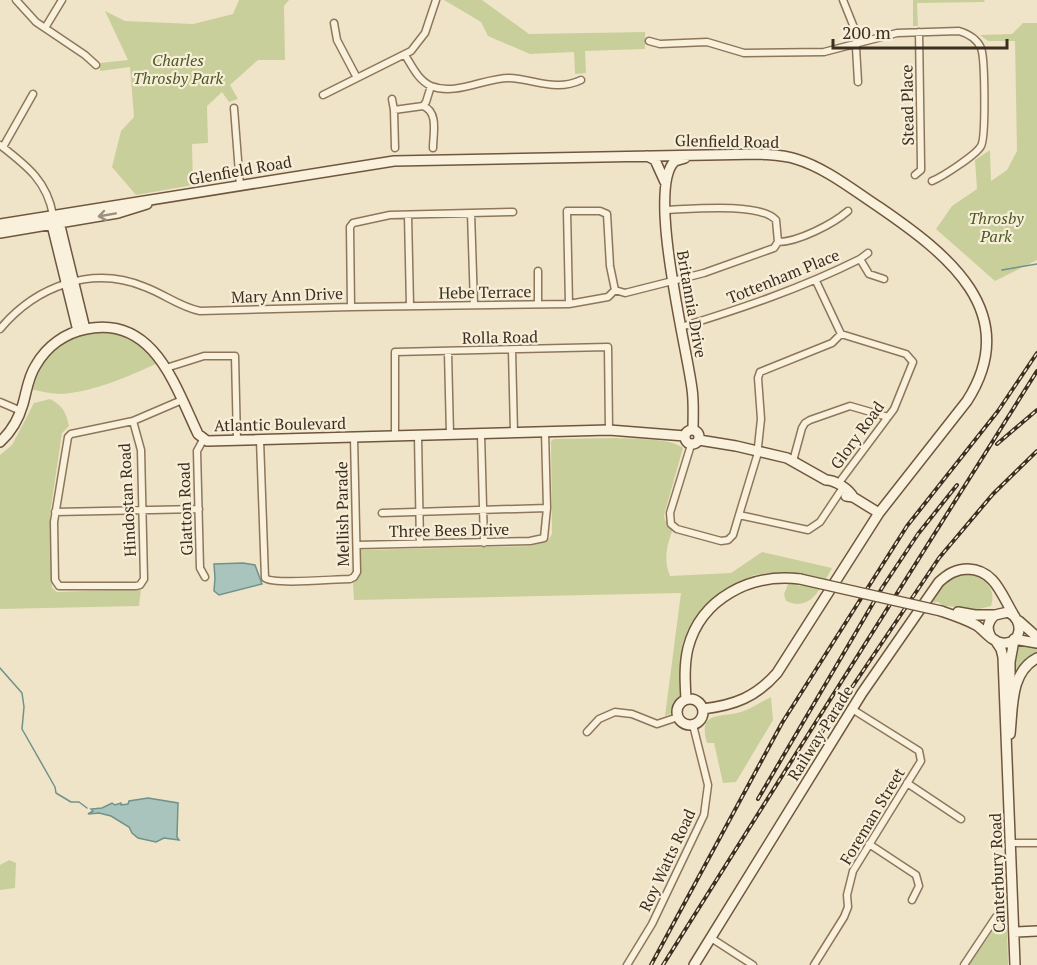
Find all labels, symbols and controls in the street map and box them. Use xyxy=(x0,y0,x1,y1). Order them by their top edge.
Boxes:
scale bar xyxy=(833,12,1007,50)
text: 200 m xyxy=(842,20,891,44)
park label: Charles Throsby Park xyxy=(133,49,224,89)
street label: Stead Place xyxy=(895,64,919,146)
street label: Glenfield Road xyxy=(675,129,779,153)
street label: Glenfield Road xyxy=(187,150,293,190)
park label: Throsby Park xyxy=(968,207,1024,247)
one-way arrow xyxy=(98,210,117,221)
street label: Tottenham Place xyxy=(723,243,843,309)
street label: Britannia Drive xyxy=(672,249,712,359)
street label: Hebe Terrace xyxy=(438,280,532,304)
street label: Mary Ann Drive xyxy=(231,282,343,308)
street label: Rolla Road xyxy=(462,325,538,349)
street label: Glory Road xyxy=(825,397,889,473)
street label: Atlantic Boulevard xyxy=(214,412,346,436)
street label: Hindostan Road xyxy=(113,443,141,557)
street label: Mellish Parade xyxy=(330,461,354,567)
street label: Glatton Road xyxy=(172,462,198,556)
street label: Three Bees Drive xyxy=(389,518,509,542)
street label: Railway Parade xyxy=(782,681,858,785)
street label: Foreman Street xyxy=(834,763,910,869)
street label: Roy Watts Road xyxy=(634,805,700,915)
street label: Canterbury Road xyxy=(984,813,1010,933)

